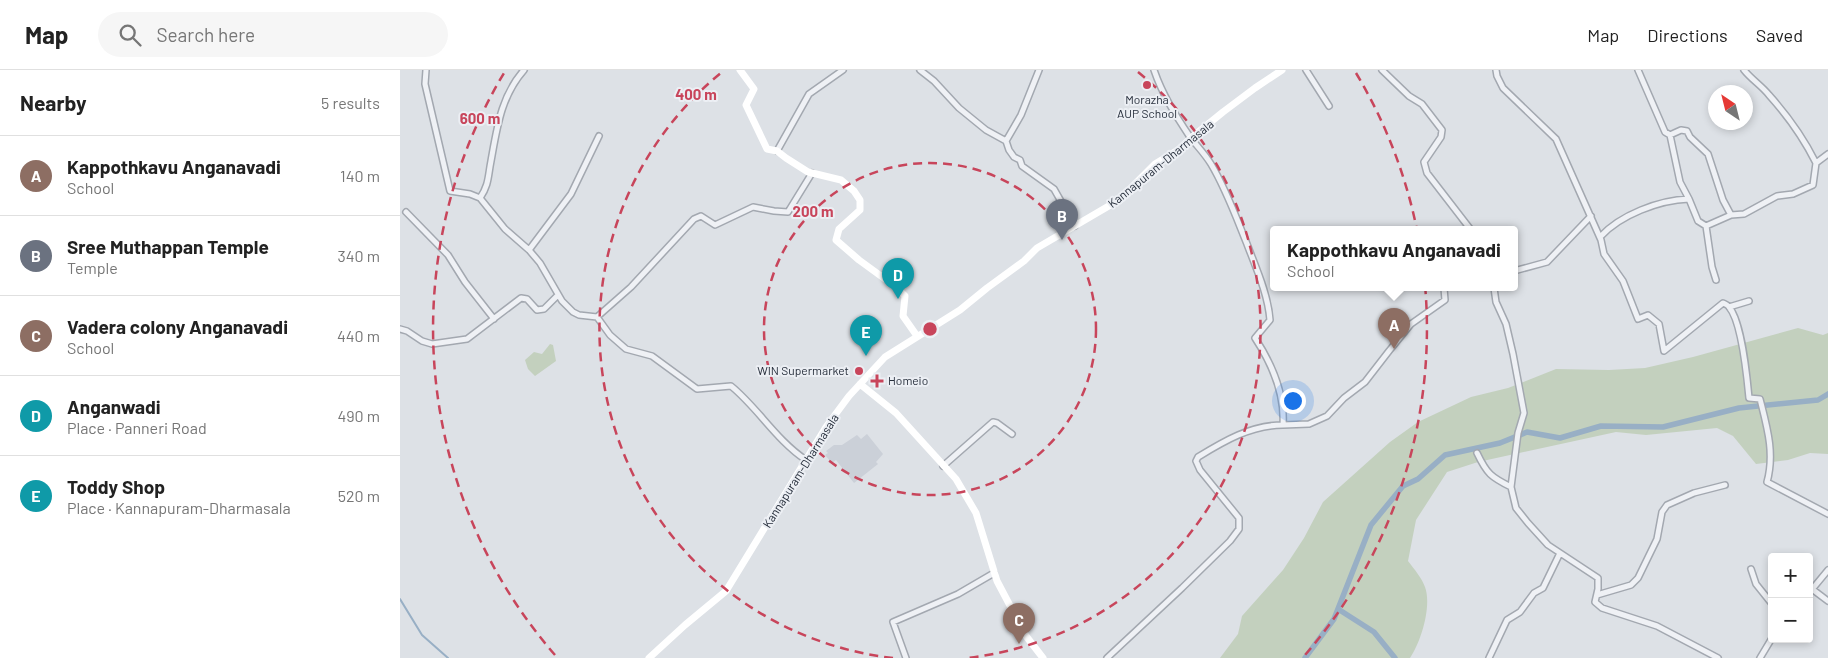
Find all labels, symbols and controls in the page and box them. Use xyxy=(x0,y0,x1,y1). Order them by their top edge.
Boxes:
search box xyxy=(98,12,448,57)
text: Map xyxy=(25,20,68,49)
icon: search xyxy=(116,21,144,49)
text: Search here xyxy=(156,23,255,46)
text: Map xyxy=(1587,24,1619,46)
text: Directions xyxy=(1647,24,1728,46)
text: Saved xyxy=(1756,24,1803,46)
marker: Morazha AUP School xyxy=(1141,79,1153,91)
text: 400 m xyxy=(675,85,717,103)
north arrow xyxy=(1708,85,1753,130)
text: Nearby xyxy=(20,90,86,115)
place label: Morazha AUP School xyxy=(1117,92,1177,120)
text: 5 results xyxy=(321,93,380,112)
text: 600 m xyxy=(460,109,500,127)
street label: Kannapuram-Dharmasala xyxy=(1105,116,1216,210)
text: Kappothkavu Anganavadi xyxy=(67,155,281,178)
text: A xyxy=(31,166,41,185)
text: 140 m xyxy=(340,166,380,185)
text: School xyxy=(67,178,114,197)
pin: B xyxy=(1046,199,1078,240)
text: 200 m xyxy=(792,202,834,220)
popup xyxy=(1270,226,1518,291)
text: Sree Muthappan Temple xyxy=(67,235,269,258)
text: Kappothkavu Anganavadi xyxy=(1287,238,1501,261)
text: B xyxy=(31,246,41,265)
text: 340 m xyxy=(337,246,380,265)
text: Temple xyxy=(67,258,118,277)
pin: D xyxy=(882,258,914,299)
text: School xyxy=(1287,261,1334,280)
pin: A xyxy=(1378,308,1410,349)
text: Vadera colony Anganavadi xyxy=(67,315,288,338)
pin: E xyxy=(850,315,882,356)
centre of rings xyxy=(921,320,939,338)
text: C xyxy=(31,326,41,345)
text: 440 m xyxy=(337,326,380,345)
text: School xyxy=(67,338,114,357)
place label: WIN Supermarket xyxy=(757,363,849,377)
marker: WIN Supermarket xyxy=(853,365,865,377)
place label: Homeio xyxy=(888,373,928,387)
marker: Homeio xyxy=(870,374,884,388)
your location xyxy=(1280,388,1306,414)
text: Anganwadi xyxy=(67,395,161,418)
text: D xyxy=(31,406,41,425)
text: 490 m xyxy=(337,406,380,425)
street label: Kannapuram-Dharmasala xyxy=(759,411,841,530)
text: Place · Panneri Road xyxy=(67,418,207,437)
text: Toddy Shop xyxy=(67,475,165,498)
text: E xyxy=(31,486,41,505)
text: 520 m xyxy=(338,486,380,505)
text: Place · Kannapuram-Dharmasala xyxy=(67,498,291,517)
map controls xyxy=(1768,553,1813,643)
button: + xyxy=(1768,553,1813,598)
button: − xyxy=(1768,598,1813,643)
pin: C xyxy=(1003,603,1035,644)

